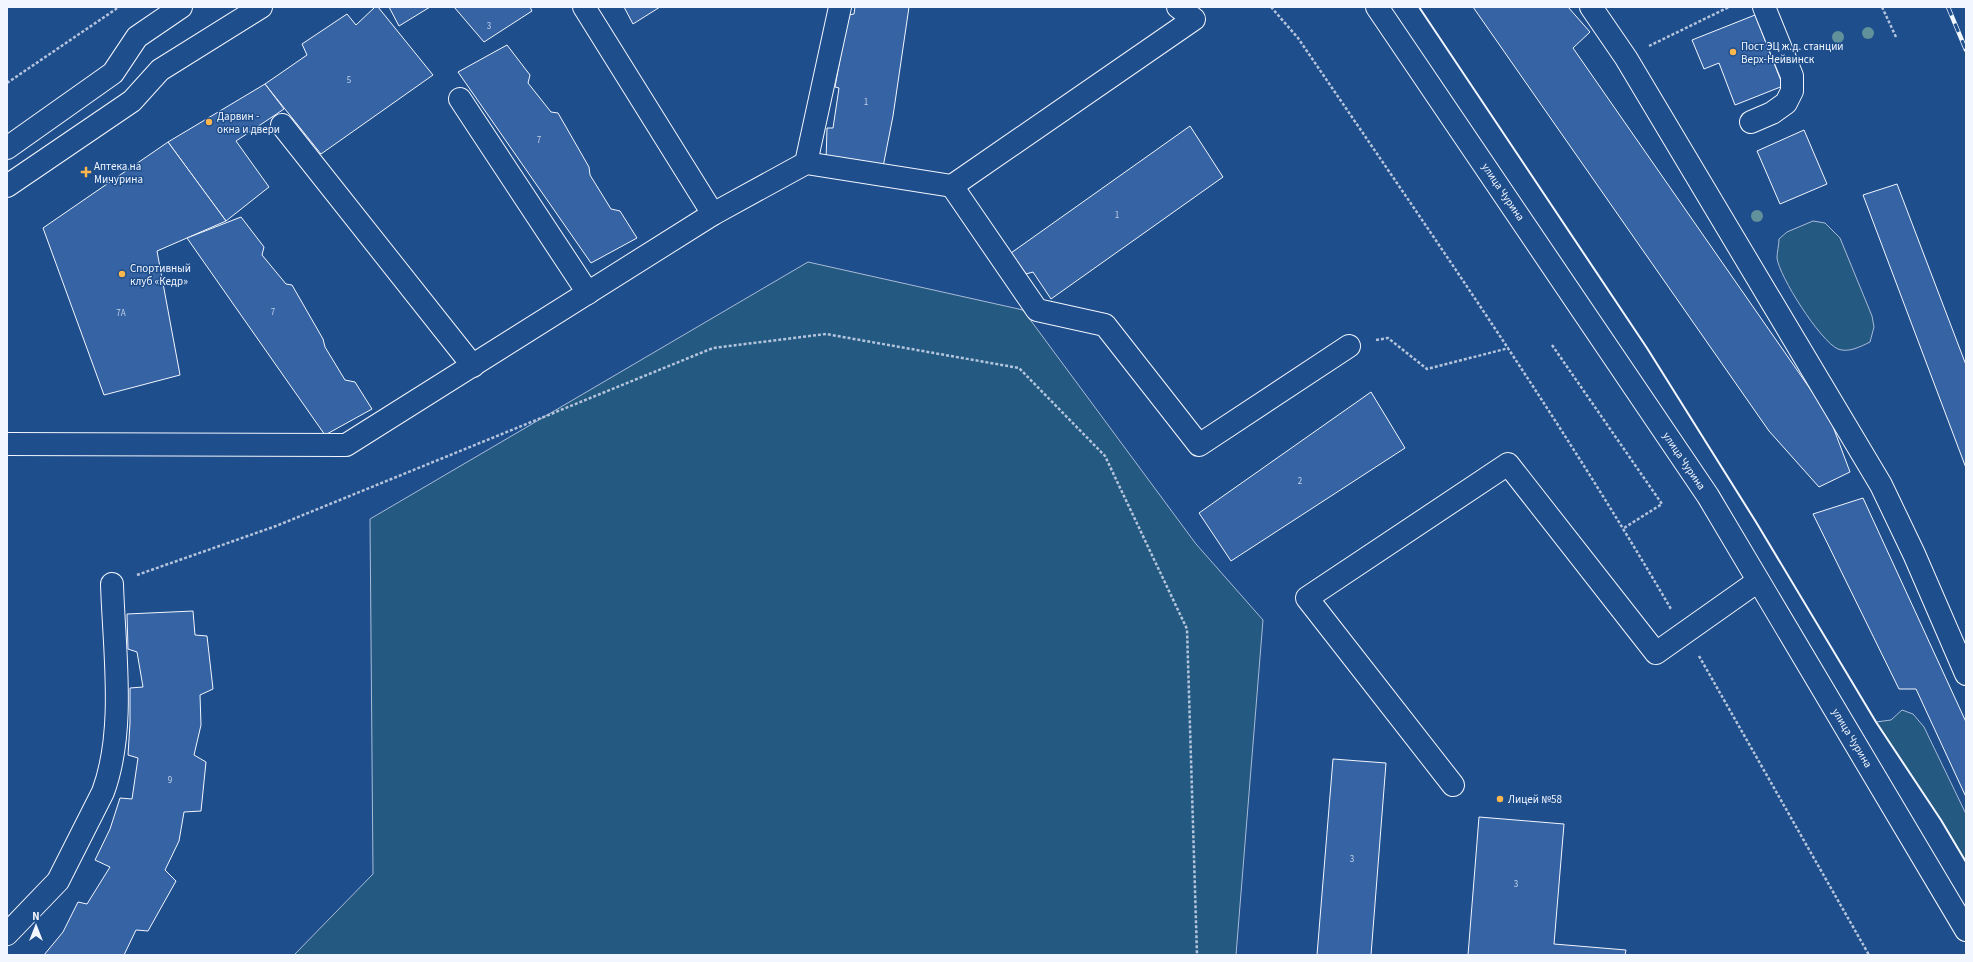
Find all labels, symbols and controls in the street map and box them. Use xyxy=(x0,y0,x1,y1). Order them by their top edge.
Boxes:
house number: 3 xyxy=(487,20,492,33)
place label: Пост ЭЦ ж.д. станции Верх-Нейвинск xyxy=(1741,39,1844,67)
marker: Пост ЭЦ ж.д. станции Верх-Нейвинск xyxy=(1728,47,1738,57)
house number: 5 xyxy=(347,74,352,87)
house number: 1 xyxy=(864,96,868,109)
place label: Дарвин - окна и двери xyxy=(217,109,280,137)
marker: Дарвин - окна и двери xyxy=(204,117,214,127)
house number: 7 xyxy=(537,134,542,147)
place label: Аптека на Мичурина xyxy=(94,159,143,187)
street label: улица Чурина xyxy=(1478,160,1528,224)
marker: Аптека на Мичурина xyxy=(81,167,91,177)
house number: 1 xyxy=(1115,209,1119,222)
place label: Спортивный клуб «Кедр» xyxy=(130,261,191,289)
marker: Спортивный клуб «Кедр» xyxy=(117,269,127,279)
house number: 7 xyxy=(271,306,276,319)
house number: 7А xyxy=(116,307,126,320)
street label: улица Чурина xyxy=(1659,429,1709,493)
house number: 2 xyxy=(1298,475,1303,488)
street label: улица Чурина xyxy=(1828,706,1876,770)
house number: 9 xyxy=(168,774,173,787)
place label: Лицей №58 xyxy=(1508,792,1562,807)
marker: Лицей №58 xyxy=(1495,794,1505,804)
house number: 3 xyxy=(1350,853,1355,866)
house number: 3 xyxy=(1514,878,1519,891)
north arrow xyxy=(16,906,56,946)
text: N xyxy=(32,909,40,924)

